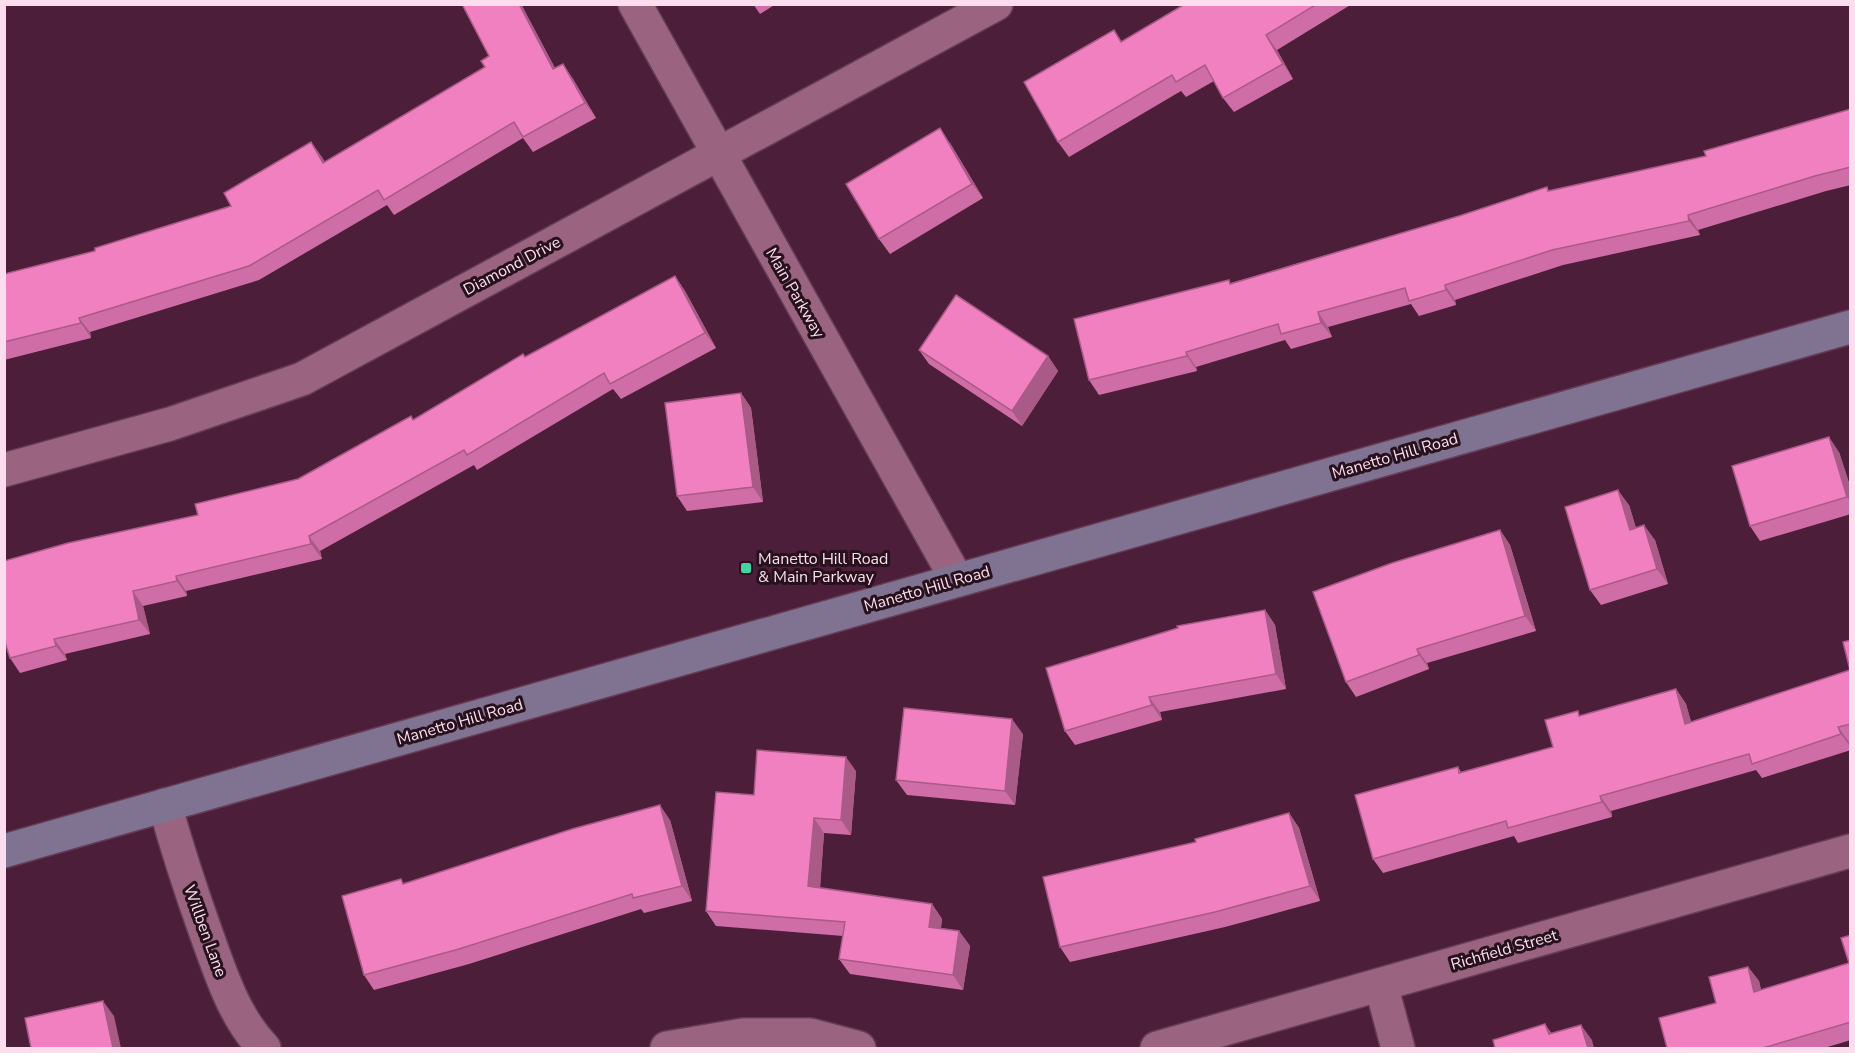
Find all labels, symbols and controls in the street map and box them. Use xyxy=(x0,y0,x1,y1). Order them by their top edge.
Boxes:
street label: Diamond Drive xyxy=(460,231,564,301)
street label: Main Parkway xyxy=(760,244,830,343)
street label: Manetto Hill Road xyxy=(1329,427,1461,485)
place label: Manetto Hill Road & Main Parkway xyxy=(758,548,888,588)
street label: Manetto Hill Road xyxy=(861,560,993,618)
marker: Manetto Hill Road & Main Parkway xyxy=(739,561,753,575)
street label: Manetto Hill Road xyxy=(394,693,526,751)
street label: Willben Lane xyxy=(178,882,232,980)
street label: Richfield Street xyxy=(1448,924,1560,976)

